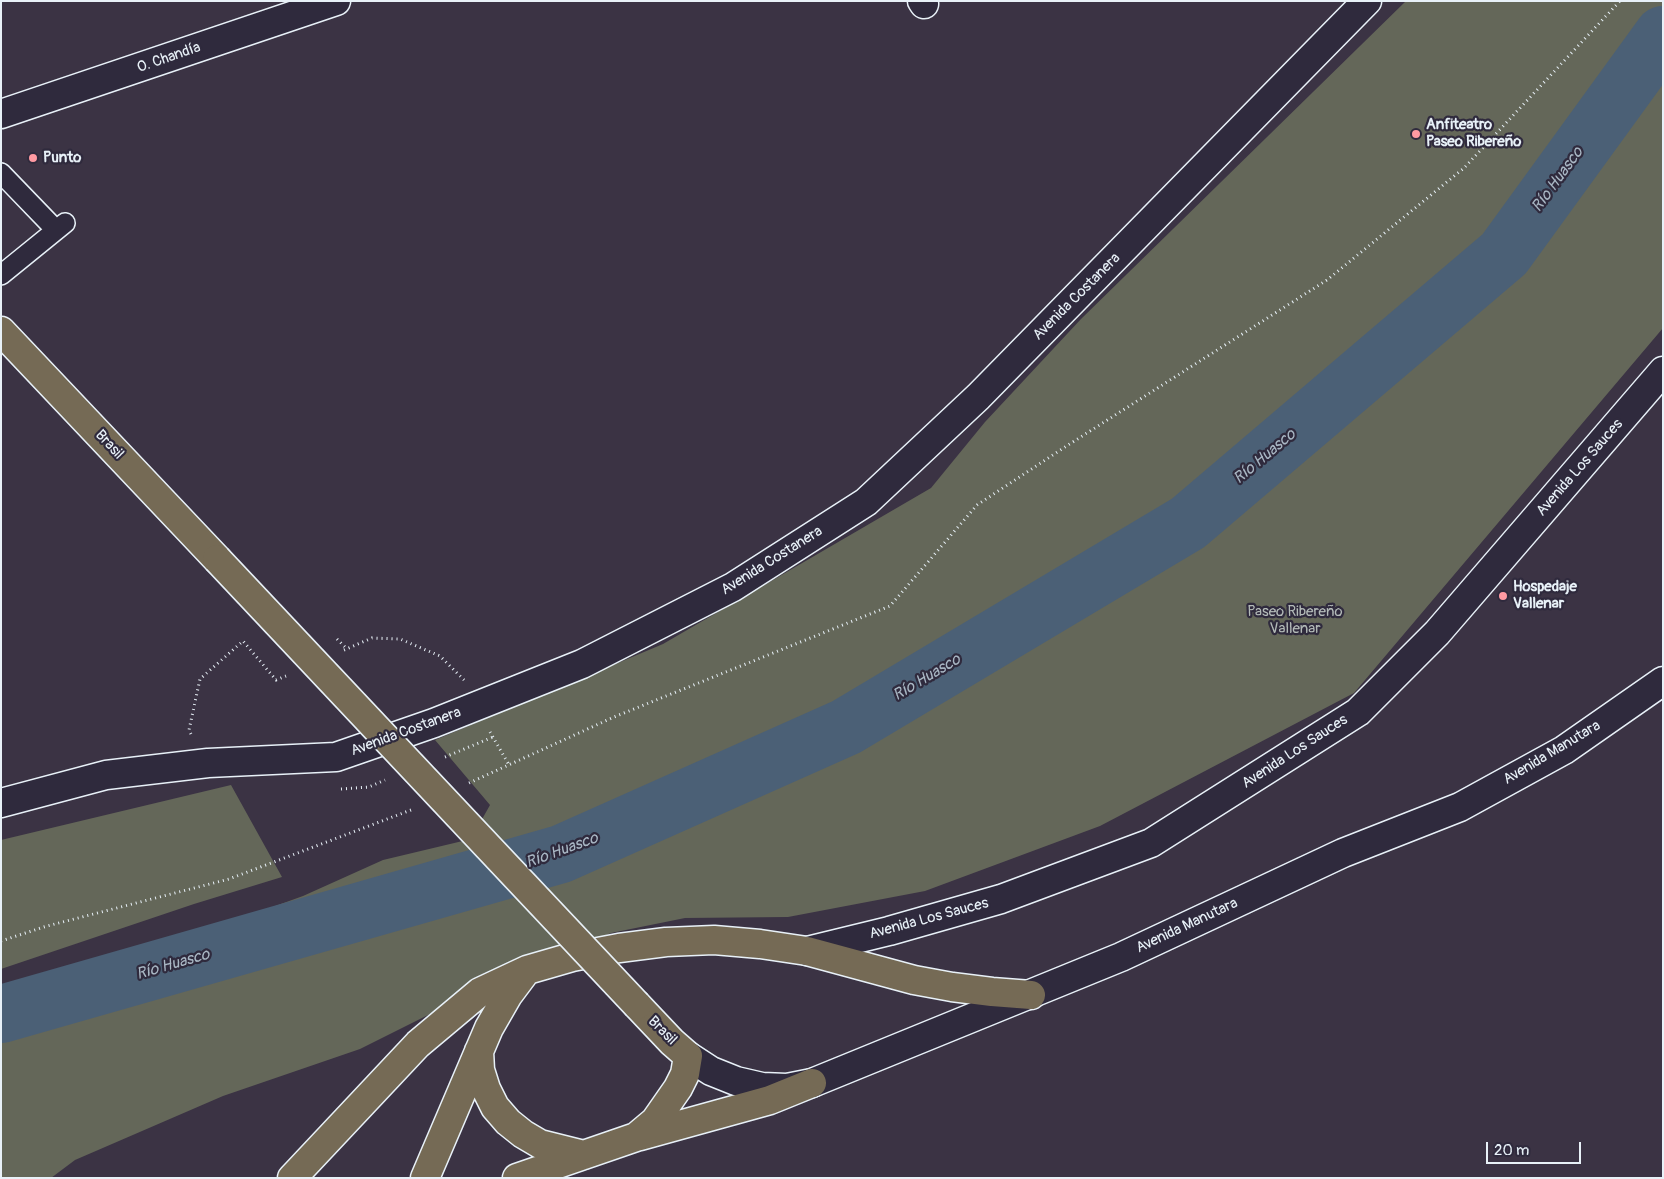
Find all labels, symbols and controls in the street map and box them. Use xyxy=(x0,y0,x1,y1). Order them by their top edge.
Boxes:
street label: O. Chandía xyxy=(135,39,203,77)
place label: Anfiteatro Paseo Ribereño xyxy=(1426,116,1521,151)
marker: Anfiteatro Paseo Ribereño xyxy=(1410,128,1422,140)
water label: Río Huasco xyxy=(1528,144,1588,216)
place label: Punto xyxy=(43,149,81,167)
marker: Punto xyxy=(27,152,39,164)
street label: Avenida Costanera xyxy=(1030,250,1124,344)
street label: Avenida Los Sauces xyxy=(1533,416,1627,520)
water label: Río Huasco xyxy=(1230,425,1300,489)
street label: Brasil xyxy=(91,427,127,463)
street label: Avenida Costanera xyxy=(718,523,826,599)
place label: Hospedaje Vallenar xyxy=(1513,578,1577,613)
marker: Hospedaje Vallenar xyxy=(1497,590,1509,602)
park label: Paseo Ribereño Vallenar xyxy=(1247,603,1343,638)
water label: Río Huasco xyxy=(890,650,964,706)
street label: Avenida Costanera xyxy=(348,704,464,760)
street label: Avenida Los Sauces xyxy=(1239,711,1351,793)
street label: Avenida Manutara xyxy=(1500,717,1604,789)
water label: Río Huasco xyxy=(523,829,601,873)
street label: Avenida Los Sauces xyxy=(867,894,991,944)
street label: Avenida Manutara xyxy=(1133,895,1241,957)
water label: Río Huasco xyxy=(134,945,212,985)
street label: Brasil xyxy=(644,1013,680,1049)
scale bar xyxy=(1489,1132,1584,1164)
text: 20 m xyxy=(1494,1141,1529,1160)

